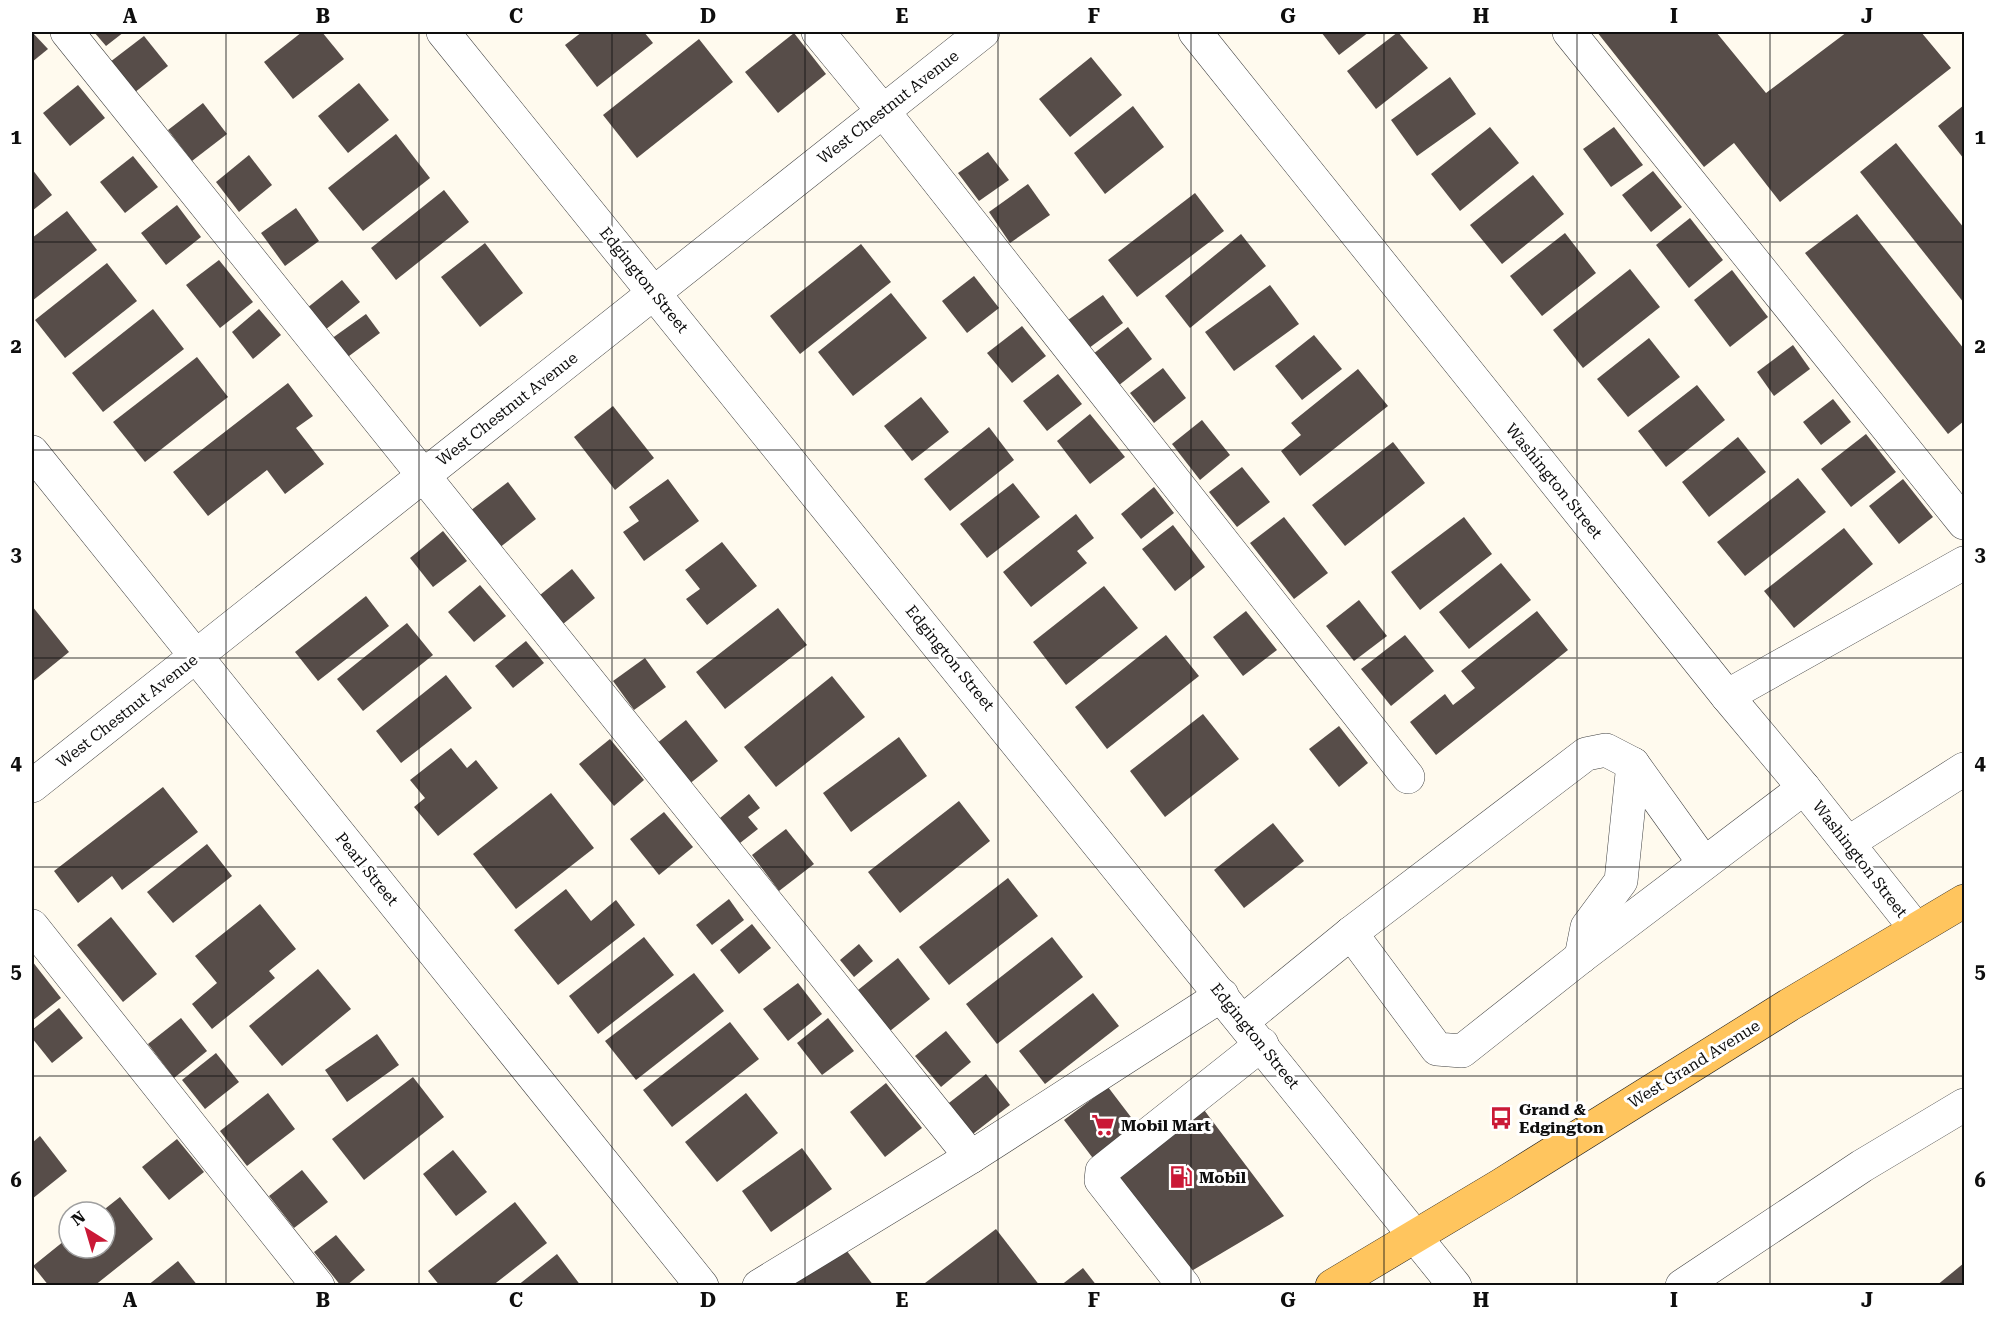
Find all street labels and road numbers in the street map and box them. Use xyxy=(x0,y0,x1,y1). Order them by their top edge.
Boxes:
street label: West Chestnut Avenue xyxy=(814,46,962,168)
street label: Edgington Street xyxy=(596,223,692,337)
street label: West Chestnut Avenue xyxy=(433,348,581,470)
street label: Washington Street xyxy=(1502,420,1606,542)
street label: Edgington Street xyxy=(902,601,998,715)
street label: West Chestnut Avenue xyxy=(53,650,201,772)
street label: Washington Street xyxy=(1809,797,1911,921)
street label: Pearl Street xyxy=(332,829,402,909)
street label: Edgington Street xyxy=(1207,979,1303,1093)
street label: West Grand Avenue xyxy=(1625,1016,1763,1112)

